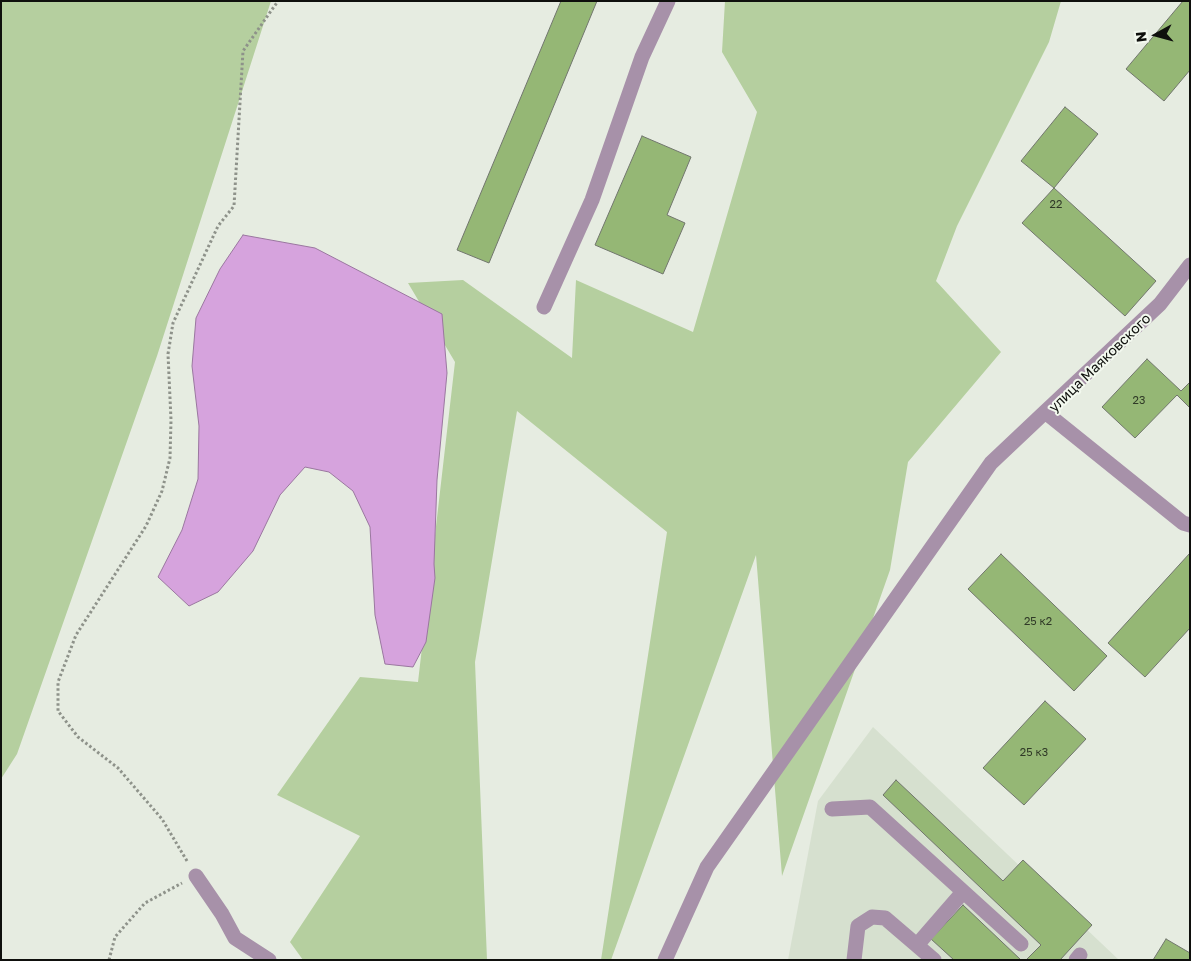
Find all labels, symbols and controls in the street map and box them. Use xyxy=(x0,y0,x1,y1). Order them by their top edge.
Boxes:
north arrow xyxy=(1131,10,1181,60)
text: N xyxy=(1132,31,1150,43)
house number: 22 xyxy=(1050,198,1062,212)
street label: улица Маяковского xyxy=(1046,310,1154,416)
house number: 23 xyxy=(1133,394,1145,408)
house number: 25 к2 xyxy=(1024,615,1052,629)
house number: 25 к3 xyxy=(1020,746,1048,760)

